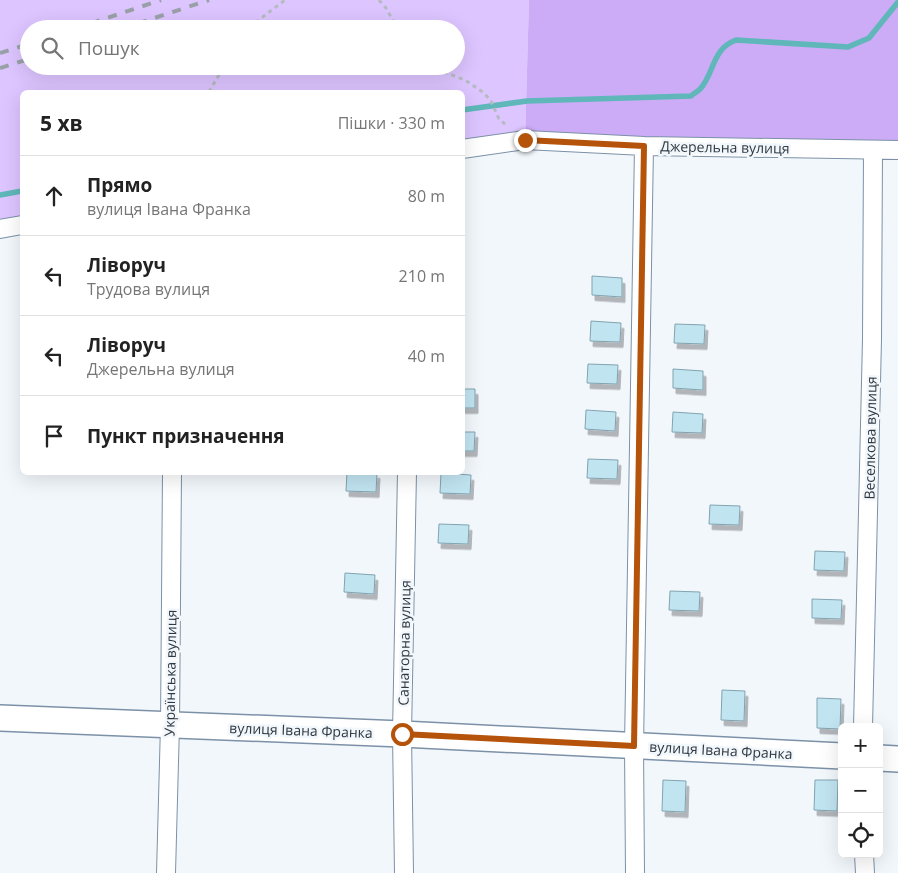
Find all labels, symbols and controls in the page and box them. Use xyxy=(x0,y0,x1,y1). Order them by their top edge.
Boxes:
search box xyxy=(20,20,465,75)
icon: search xyxy=(38,34,66,62)
text: Пошук xyxy=(78,35,140,61)
text: 5 хв xyxy=(40,109,83,137)
text: Пішки · 330 m xyxy=(338,112,445,134)
route end xyxy=(514,129,537,152)
street label: Джерельна вулиця xyxy=(660,136,790,158)
text: Прямо xyxy=(87,172,152,198)
icon: ahead xyxy=(40,182,68,210)
text: 80 m xyxy=(408,185,445,207)
text: вулиця Івана Франка xyxy=(87,198,251,220)
text: Ліворуч xyxy=(87,252,166,278)
icon: left xyxy=(40,262,68,290)
text: 210 m xyxy=(399,265,445,287)
text: Трудова вулиця xyxy=(87,278,210,300)
text: Ліворуч xyxy=(87,332,166,358)
icon: left xyxy=(40,342,68,370)
text: 40 m xyxy=(408,345,445,367)
text: Джерельна вулиця xyxy=(87,358,235,380)
street label: Веселкова вулиця xyxy=(859,376,881,500)
icon: arrive xyxy=(40,422,68,450)
text: Пункт призначення xyxy=(87,423,285,449)
street label: Санаторна вулиця xyxy=(393,580,415,706)
street label: Українська вулиця xyxy=(159,609,181,737)
street label: вулиця Івана Франка xyxy=(229,718,373,742)
route start xyxy=(391,723,414,746)
map controls xyxy=(838,723,883,858)
button: + xyxy=(838,723,883,768)
street label: вулиця Івана Франка xyxy=(649,737,793,763)
button: − xyxy=(838,768,883,813)
button: locate xyxy=(838,813,883,858)

